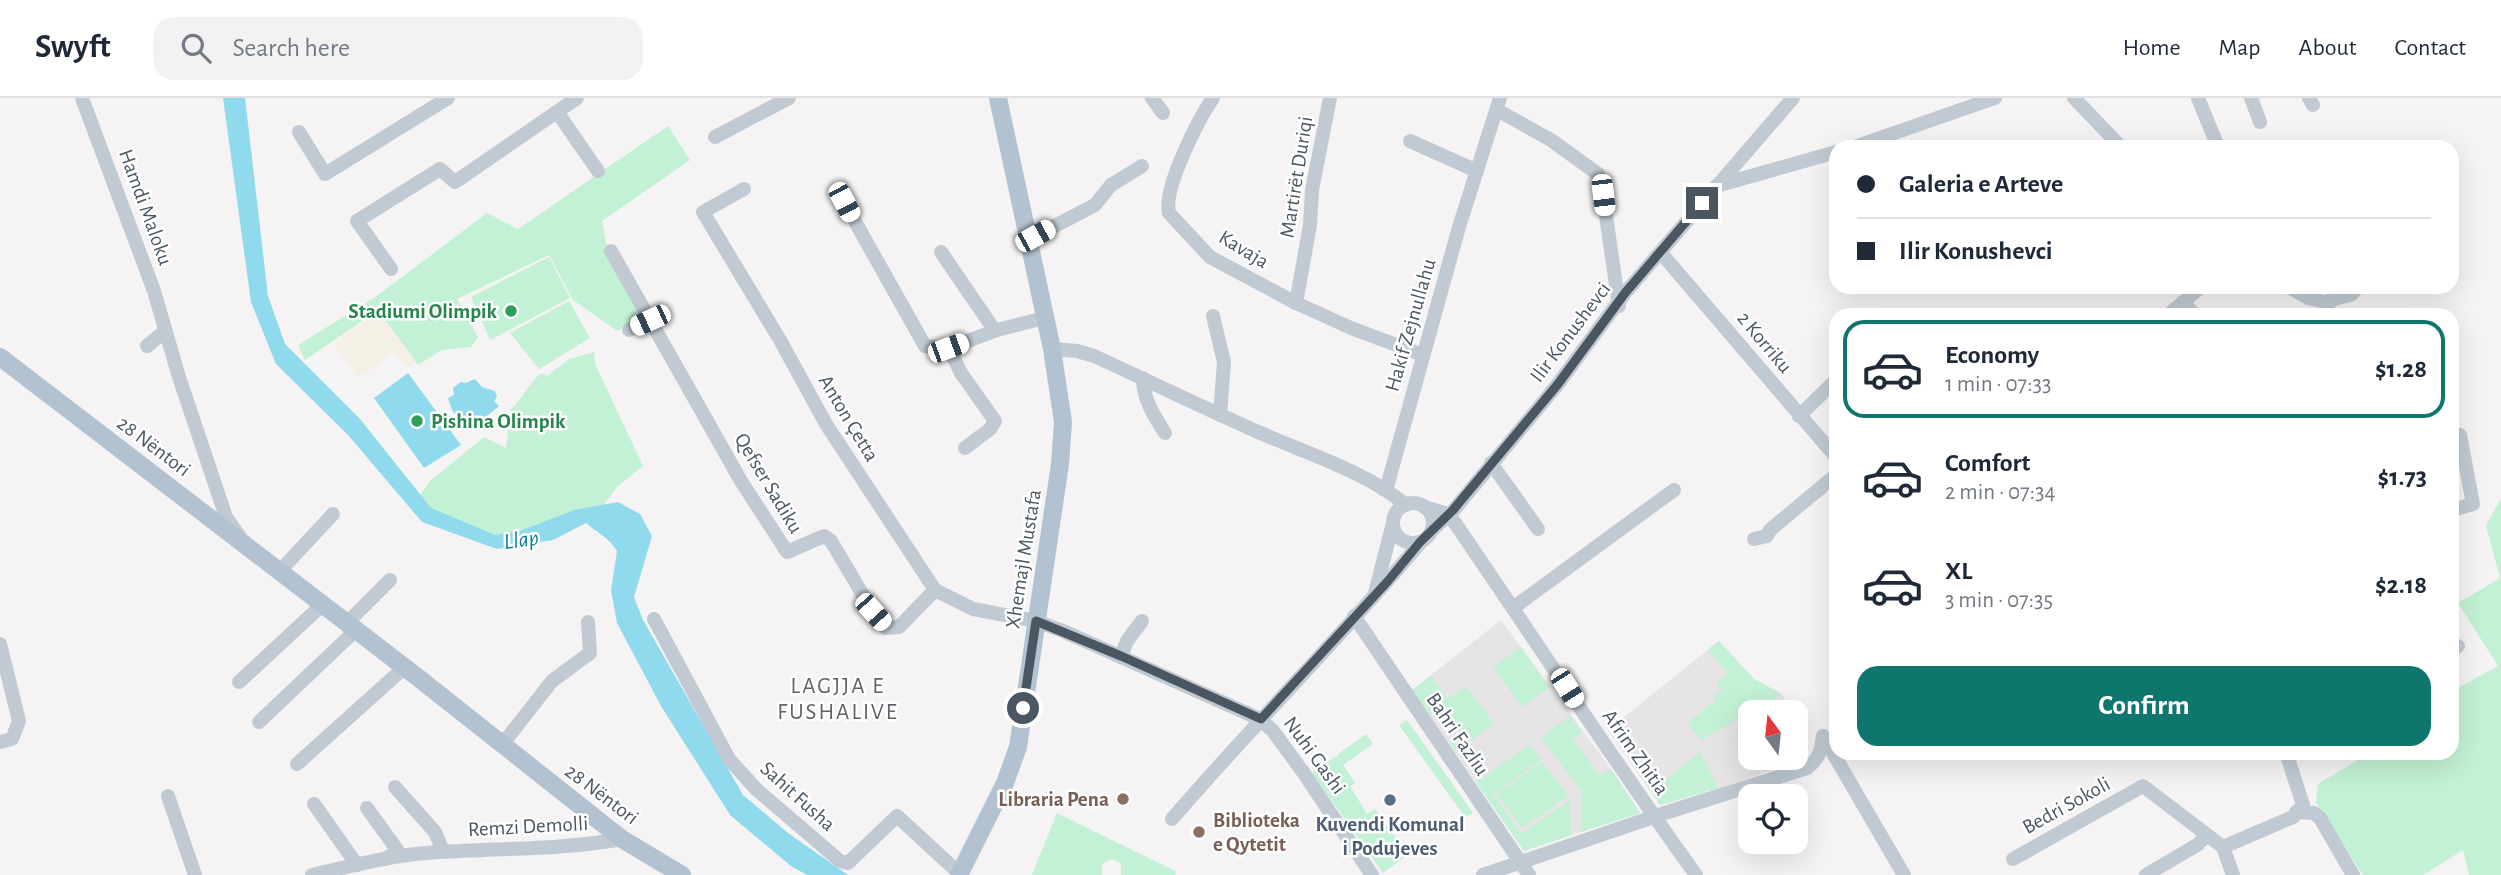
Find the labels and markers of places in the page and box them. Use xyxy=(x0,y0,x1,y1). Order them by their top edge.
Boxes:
place label: Stadiumi Olimpik xyxy=(348,301,498,322)
marker: Stadiumi Olimpik xyxy=(503,303,519,319)
place label: Pishina Olimpik xyxy=(431,411,566,432)
marker: Pishina Olimpik xyxy=(409,413,425,429)
place label: Libraria Pena xyxy=(998,789,1109,810)
marker: Libraria Pena xyxy=(1115,791,1131,807)
marker: Kuvendi Komunal i Podujeves xyxy=(1382,792,1398,808)
place label: Biblioteka e Qytetit xyxy=(1213,810,1300,855)
place label: Kuvendi Komunal i Podujeves xyxy=(1315,814,1465,859)
marker: Biblioteka e Qytetit xyxy=(1191,824,1207,840)

